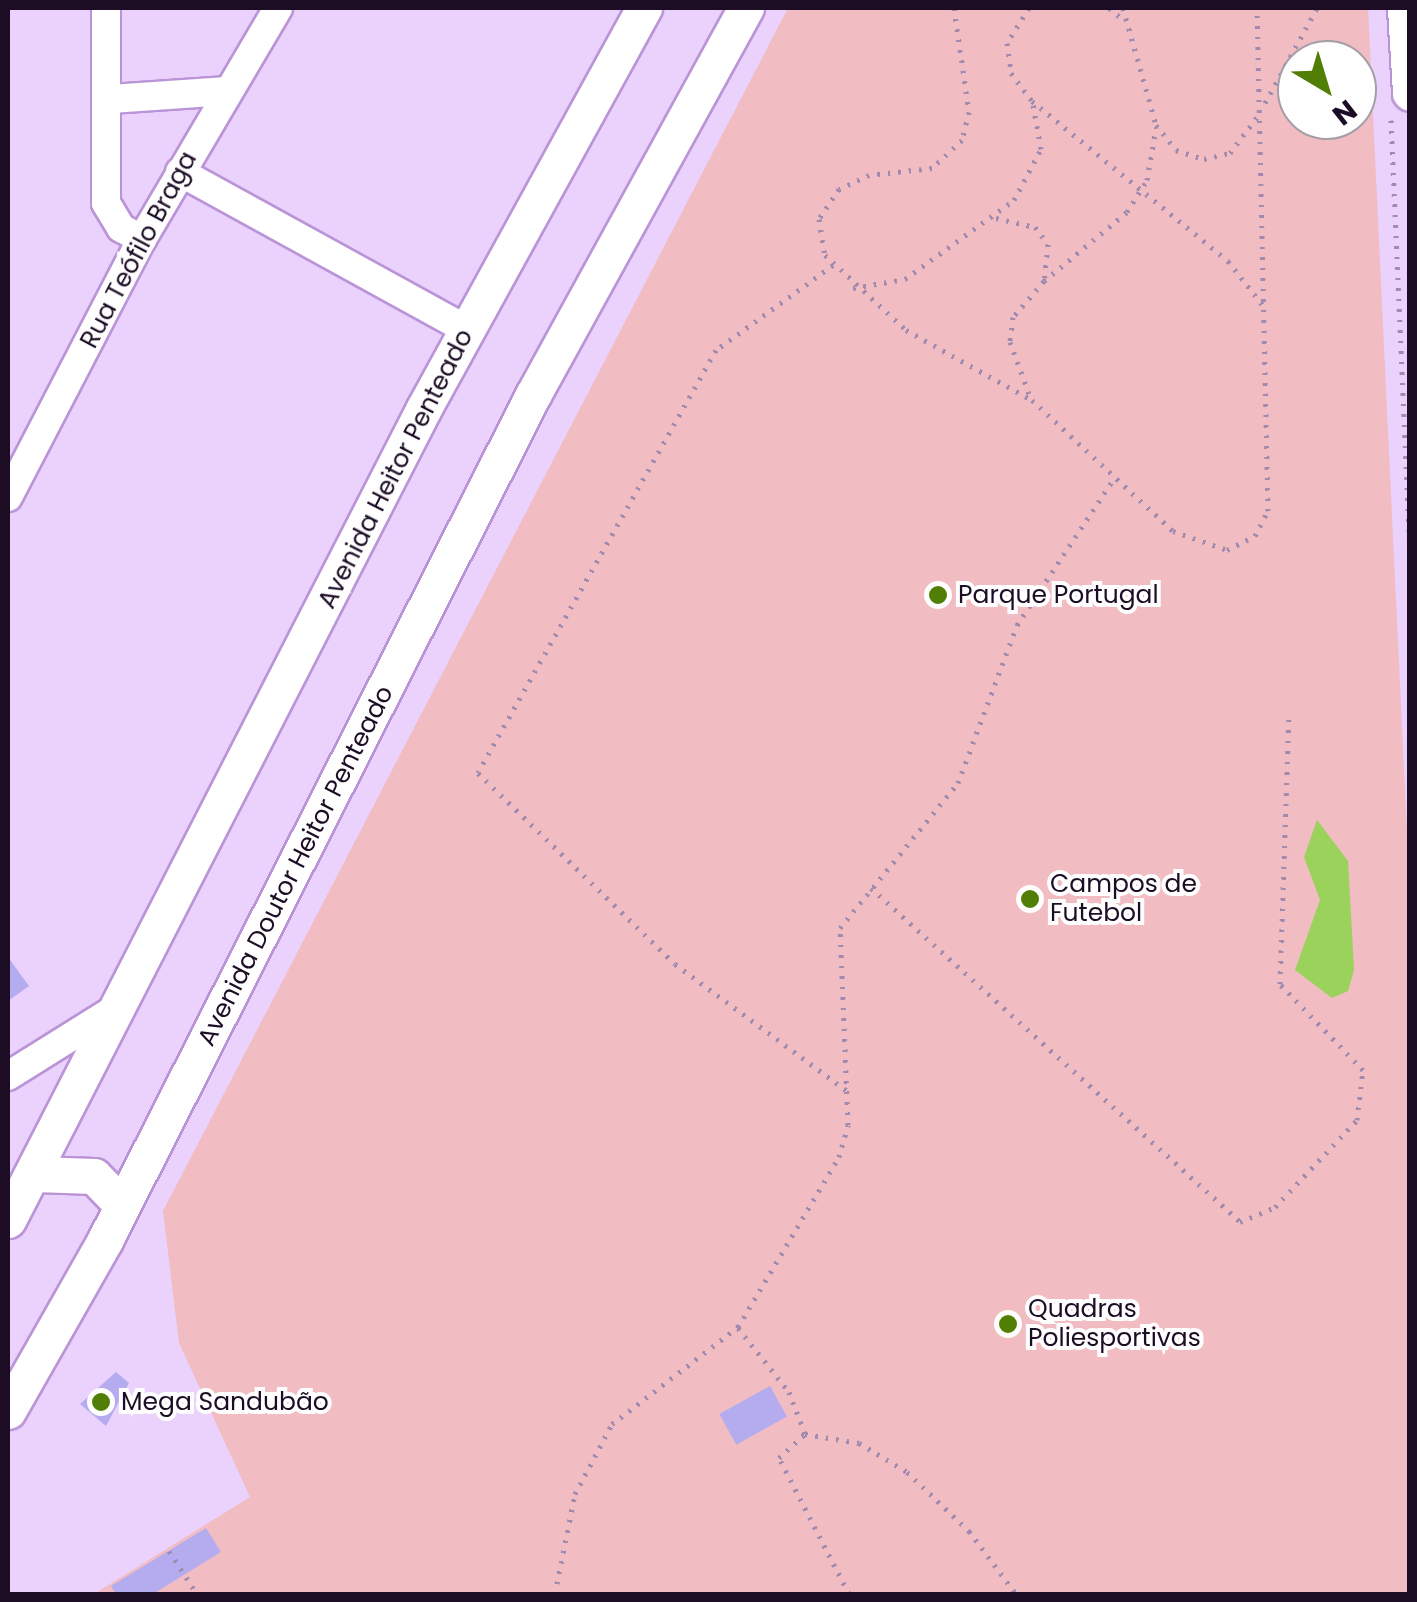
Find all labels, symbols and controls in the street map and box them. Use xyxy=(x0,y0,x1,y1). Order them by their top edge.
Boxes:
north arrow xyxy=(1277,40,1377,140)
text: N xyxy=(1324,91,1365,134)
street label: Rua Teófilo Braga xyxy=(75,147,203,353)
street label: Avenida Heitor Penteado xyxy=(312,324,480,614)
place label: Parque Portugal xyxy=(958,580,1159,610)
marker: Parque Portugal xyxy=(927,584,949,606)
street label: Avenida Doutor Heitor Penteado xyxy=(192,681,400,1051)
place label: Campos de Futebol xyxy=(1050,870,1197,929)
marker: Campos de Futebol xyxy=(1019,888,1041,910)
place label: Quadras Poliesportivas xyxy=(1028,1295,1201,1354)
marker: Quadras Poliesportivas xyxy=(997,1313,1019,1335)
place label: Mega Sandubão xyxy=(121,1387,329,1417)
marker: Mega Sandubão xyxy=(90,1391,112,1413)

